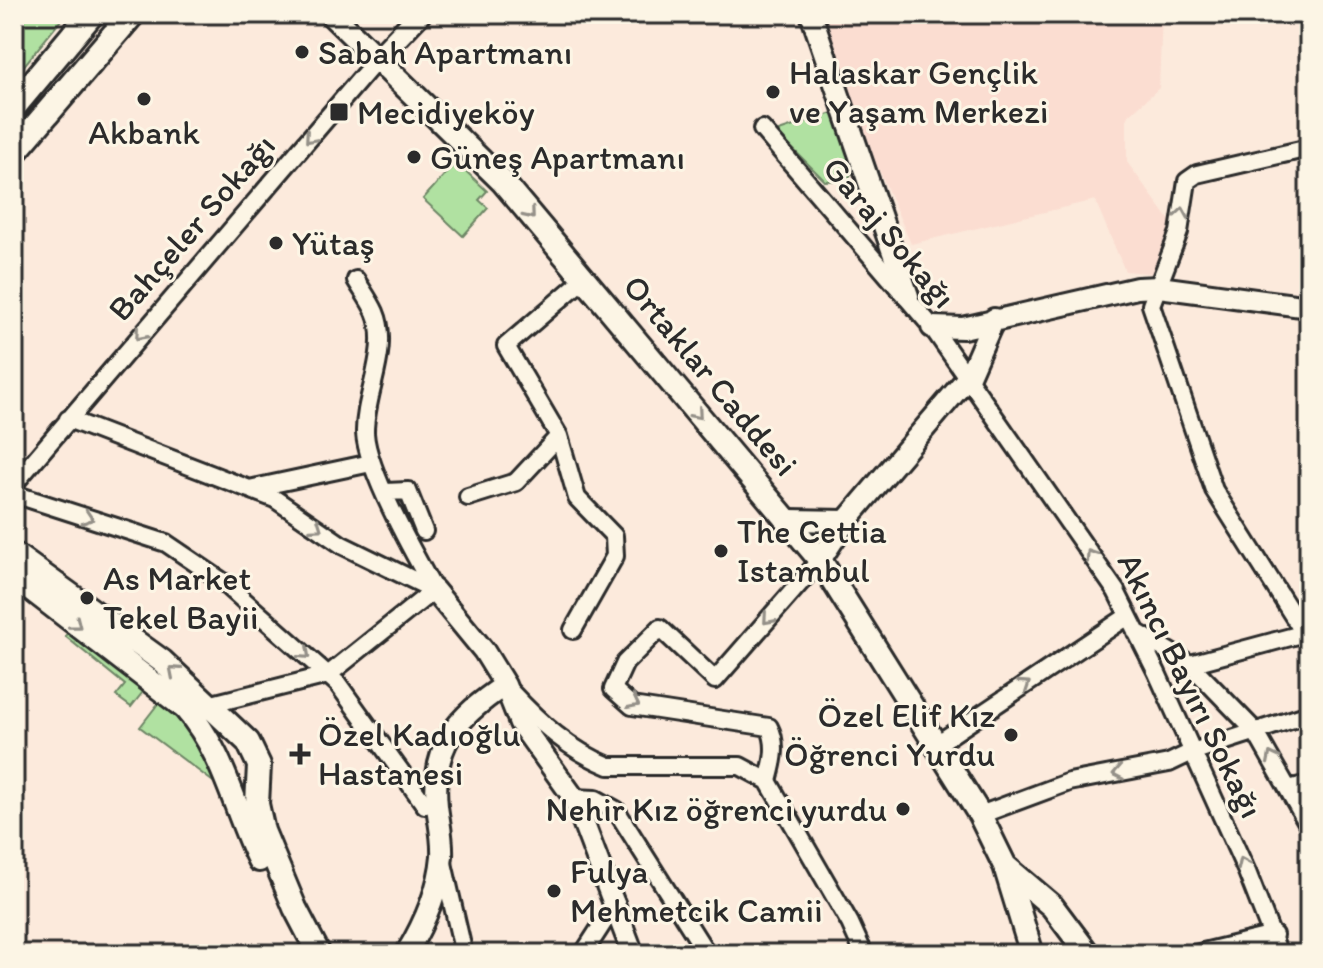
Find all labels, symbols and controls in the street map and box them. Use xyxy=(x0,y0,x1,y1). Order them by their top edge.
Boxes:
place label: Sabah Apartmanı xyxy=(318,32,572,73)
marker: Sabah Apartmanı xyxy=(293,43,311,61)
place label: Halaskar Gençlik ve Yaşam Merkezi xyxy=(789,52,1048,132)
marker: Halaskar Gençlik ve Yaşam Merkezi xyxy=(764,83,782,101)
marker: Akbank xyxy=(135,90,153,108)
place label: Mecidiyeköy xyxy=(357,92,535,133)
marker: Mecidiyeköy xyxy=(328,101,350,123)
place label: Akbank xyxy=(88,112,200,153)
street label: Bahçeler Sokağı xyxy=(99,126,284,329)
one-way arrow xyxy=(305,128,320,143)
place label: Güneş Apartmanı xyxy=(430,137,685,178)
marker: Güneş Apartmanı xyxy=(405,148,423,166)
street label: Garaj Sokağı xyxy=(814,148,965,316)
one-way arrow xyxy=(520,205,535,219)
one-way arrow xyxy=(1173,206,1190,219)
place label: Yütaş xyxy=(292,223,375,264)
marker: Yütaş xyxy=(267,234,285,252)
street label: Ortaklar Caddesi xyxy=(615,267,807,484)
one-way arrow xyxy=(135,326,150,340)
one-way arrow xyxy=(687,404,702,419)
one-way arrow xyxy=(81,508,95,524)
place label: The Cettia Istambul xyxy=(737,511,887,591)
one-way arrow xyxy=(308,517,322,532)
marker: The Cettia Istambul xyxy=(712,542,730,560)
street label: Akıncı Bayırı Sokağı xyxy=(1109,546,1273,824)
one-way arrow xyxy=(1086,550,1101,564)
place label: As Market Tekel Bayii xyxy=(103,558,259,638)
marker: As Market Tekel Bayii xyxy=(78,589,96,607)
one-way arrow xyxy=(764,610,778,625)
one-way arrow xyxy=(67,614,82,628)
one-way arrow xyxy=(295,645,310,659)
one-way arrow xyxy=(168,666,183,681)
one-way arrow xyxy=(1016,680,1031,695)
one-way arrow xyxy=(626,693,640,709)
place label: Özel Elif Kız Öğrenci Yurdu xyxy=(784,695,995,775)
place label: Özel Kadıoğlu Hastanesi xyxy=(318,714,521,794)
marker: Özel Elif Kız Öğrenci Yurdu xyxy=(1002,726,1020,744)
marker: Özel Kadıoğlu Hastanesi xyxy=(289,743,311,765)
one-way arrow xyxy=(1267,751,1282,766)
one-way arrow xyxy=(1111,764,1125,781)
place label: Nehir Kız öğrenci yurdu xyxy=(546,789,887,830)
marker: Nehir Kız öğrenci yurdu xyxy=(894,800,912,818)
place label: Fulya Mehmetcik Camii xyxy=(570,851,823,931)
one-way arrow xyxy=(1237,857,1253,871)
marker: Fulya Mehmetcik Camii xyxy=(545,882,563,900)

